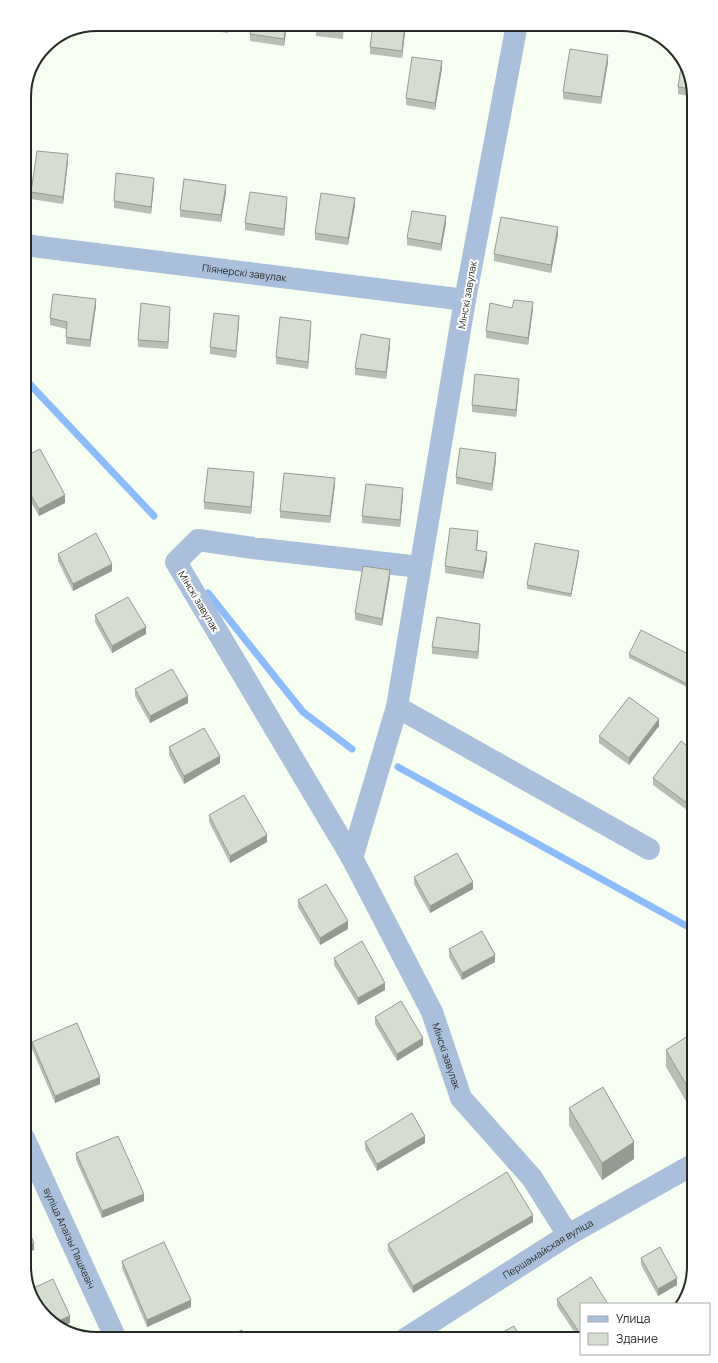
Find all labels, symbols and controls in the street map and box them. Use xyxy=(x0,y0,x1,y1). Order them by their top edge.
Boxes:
street label: Мінскі завулак xyxy=(454,259,480,330)
street label: Піянерскі завулак xyxy=(201,260,288,285)
street label: Мінскі завулак xyxy=(175,568,223,635)
street label: Мінскі завулак xyxy=(429,1021,465,1092)
street label: вуліца Алаізы Пашкевіч xyxy=(41,1185,99,1291)
street label: Першамайская вуліца xyxy=(500,1215,596,1282)
legend xyxy=(580,1303,710,1355)
text: Улица xyxy=(616,1310,650,1327)
text: Здание xyxy=(616,1330,658,1347)

